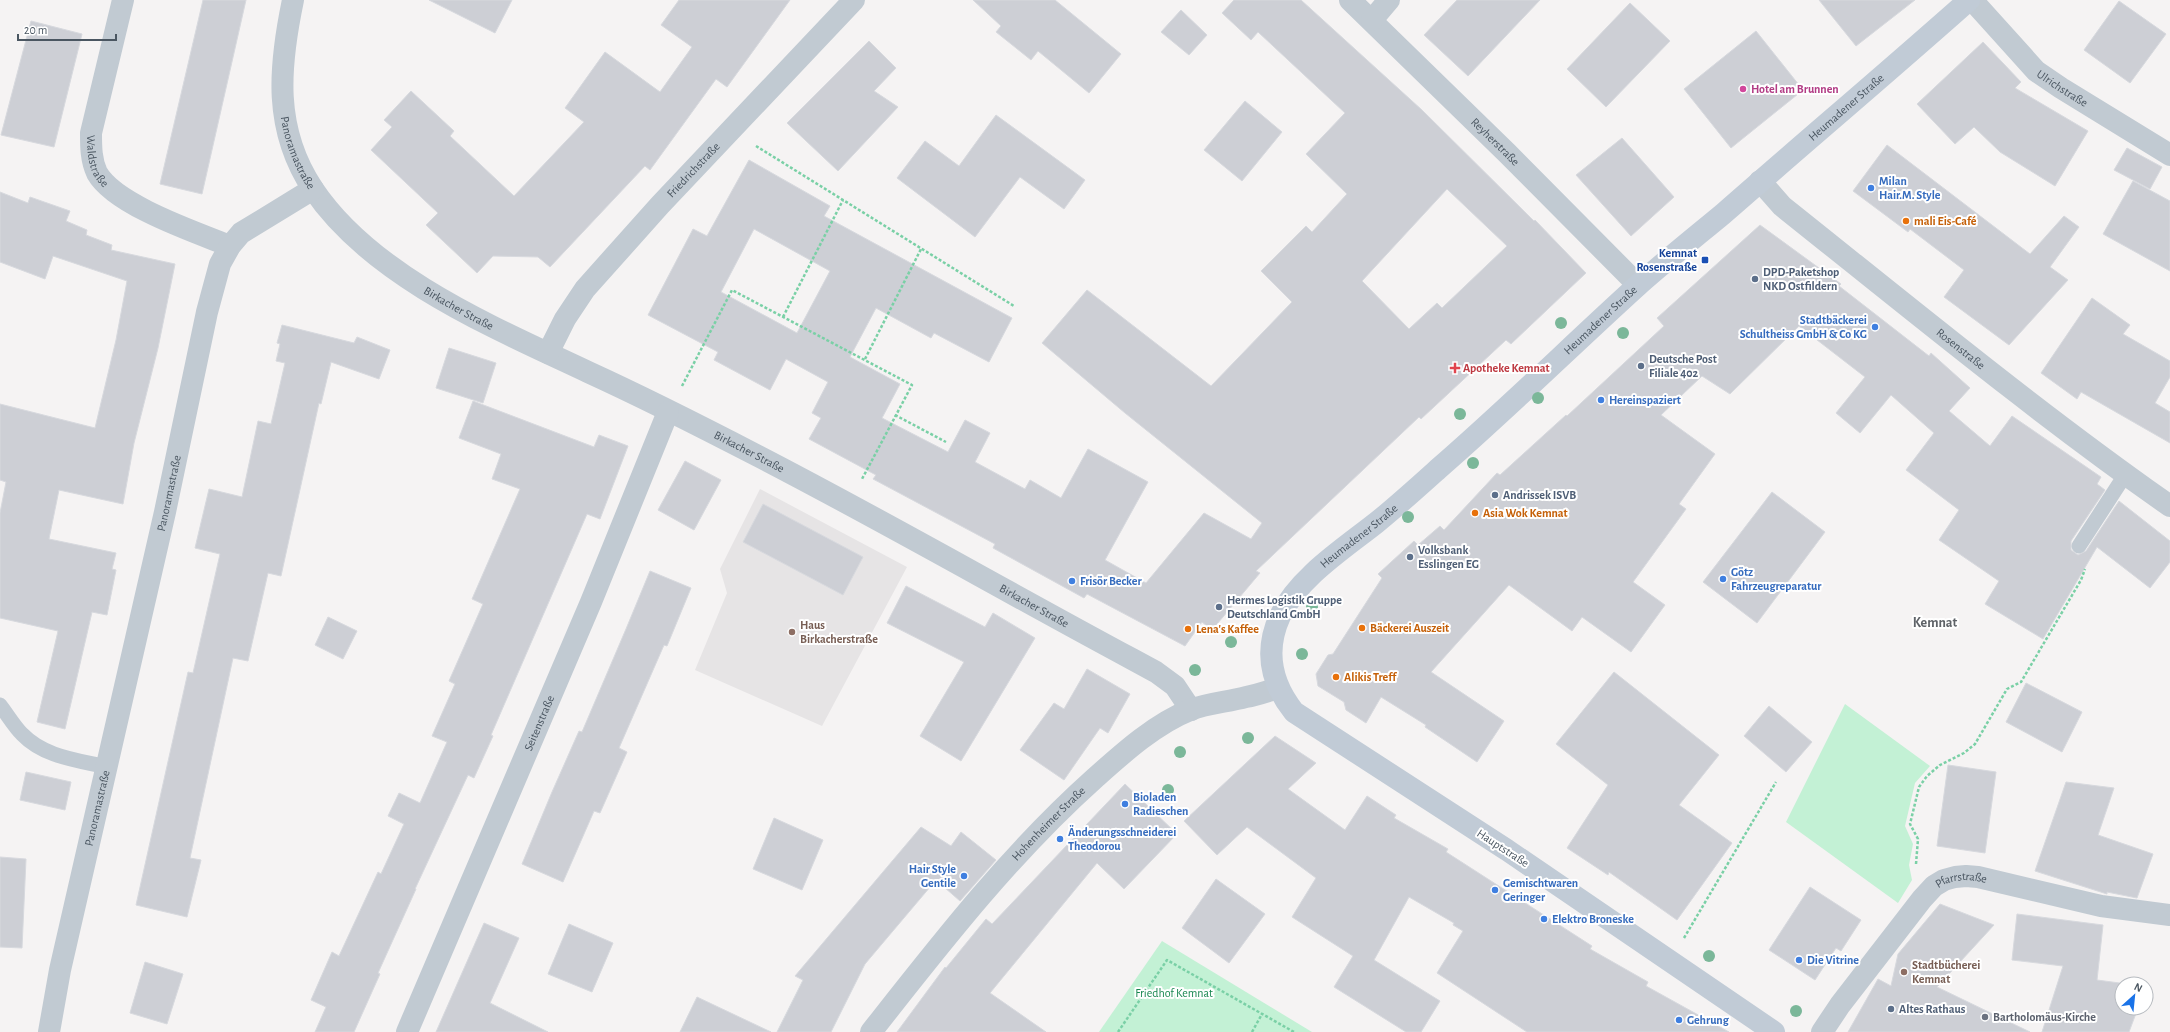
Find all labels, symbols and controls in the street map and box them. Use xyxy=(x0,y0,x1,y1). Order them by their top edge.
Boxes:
scale bar xyxy=(18,16,116,42)
text: 20 m xyxy=(24,24,47,36)
street label: Ulrichstraße xyxy=(2035,67,2090,109)
street label: Heumadener Straße xyxy=(1806,72,1886,143)
place label: Hotel am Brunnen xyxy=(1751,83,1839,95)
marker: Hotel am Brunnen xyxy=(1738,84,1748,94)
street label: Panoramastraße xyxy=(279,115,317,191)
street label: Reyherstraße xyxy=(1469,116,1522,168)
street label: Waldstraße xyxy=(85,135,111,189)
street label: Friedrichstraße xyxy=(665,140,722,200)
place label: Milan Hair.M. Style xyxy=(1879,175,1941,202)
marker: Milan Hair.M. Style xyxy=(1866,183,1876,193)
place label: mali Eis-Café xyxy=(1914,215,1977,227)
marker: mali Eis-Café xyxy=(1901,216,1911,226)
place label: Kemnat Rosenstraße xyxy=(1636,247,1697,273)
marker: Kemnat Rosenstraße xyxy=(1700,255,1710,265)
place label: DPD-Paketshop NKD Ostfildern xyxy=(1763,266,1839,292)
marker: DPD-Paketshop NKD Ostfildern xyxy=(1750,274,1760,284)
street label: Heumadener Straße xyxy=(1561,283,1639,357)
street label: Birkacher Straße xyxy=(422,284,496,332)
place label: Stadtbäckerei Schultheiss GmbH & Co KG xyxy=(1740,314,1867,340)
marker: Stadtbäckerei Schultheiss GmbH & Co KG xyxy=(1870,322,1880,332)
street label: Rosenstraße xyxy=(1934,326,1987,371)
place label: Deutsche Post Filiale 402 xyxy=(1649,353,1717,379)
marker: Deutsche Post Filiale 402 xyxy=(1636,361,1646,371)
place label: Apotheke Kemnat xyxy=(1463,362,1550,374)
marker: Apotheke Kemnat xyxy=(1450,363,1460,373)
place label: Hereinspaziert xyxy=(1609,394,1681,406)
marker: Hereinspaziert xyxy=(1596,395,1606,405)
street label: Birkacher Straße xyxy=(712,428,786,475)
street label: Panoramastraße xyxy=(155,454,183,532)
place label: Andrissek ISVB xyxy=(1503,489,1576,501)
marker: Andrissek ISVB xyxy=(1490,490,1500,500)
street label: Heumadener Straße xyxy=(1318,502,1400,570)
place label: Asia Wok Kemnat xyxy=(1483,507,1568,519)
marker: Asia Wok Kemnat xyxy=(1470,508,1480,518)
place label: Volksbank Esslingen EG xyxy=(1418,544,1479,570)
marker: Volksbank Esslingen EG xyxy=(1405,552,1415,562)
place label: Götz Fahrzeugreparatur xyxy=(1731,566,1822,592)
marker: Götz Fahrzeugreparatur xyxy=(1718,574,1728,584)
place label: Frisör Becker xyxy=(1080,575,1142,587)
marker: Frisör Becker xyxy=(1067,576,1077,586)
street label: Birkacher Straße xyxy=(997,582,1071,630)
place label: Hermes Logistik Gruppe Deutschland GmbH xyxy=(1227,594,1342,620)
marker: Hermes Logistik Gruppe Deutschland GmbH xyxy=(1214,602,1224,612)
district label: Kemnat xyxy=(1913,616,1958,630)
place label: Haus Birkacherstraße xyxy=(800,619,878,645)
place label: Bäckerei Auszeit xyxy=(1370,622,1449,634)
place label: Lena's Kaffee xyxy=(1196,623,1259,635)
marker: Bäckerei Auszeit xyxy=(1357,623,1367,633)
marker: Lena's Kaffee xyxy=(1183,624,1193,634)
marker: Haus Birkacherstraße xyxy=(787,627,797,637)
place label: Alikis Treff xyxy=(1344,671,1397,683)
marker: Alikis Treff xyxy=(1331,672,1341,682)
street label: Seitenstraße xyxy=(522,694,556,753)
street label: Panoramastraße xyxy=(83,769,112,847)
street label: Hohenheimer Straße xyxy=(1009,784,1087,863)
place label: Bioladen Radieschen xyxy=(1133,791,1188,817)
marker: Bioladen Radieschen xyxy=(1120,799,1130,809)
place label: Änderungsschneiderei Theodorou xyxy=(1068,825,1176,852)
street label: Hauptstraße xyxy=(1475,827,1531,869)
marker: Änderungsschneiderei Theodorou xyxy=(1055,834,1065,844)
place label: Hair Style Gentile xyxy=(909,863,956,889)
street label: Pfarrstraße xyxy=(1933,870,1988,890)
marker: Hair Style Gentile xyxy=(959,871,969,881)
place label: Gemischtwaren Geringer xyxy=(1503,877,1578,903)
marker: Gemischtwaren Geringer xyxy=(1490,885,1500,895)
place label: Elektro Broneske xyxy=(1552,913,1634,925)
marker: Elektro Broneske xyxy=(1539,914,1549,924)
place label: Die Vitrine xyxy=(1807,954,1859,966)
marker: Die Vitrine xyxy=(1794,955,1804,965)
place label: Stadtbücherei Kemnat xyxy=(1912,959,1980,985)
marker: Stadtbücherei Kemnat xyxy=(1899,967,1909,977)
north arrow xyxy=(2114,976,2154,1016)
text: N xyxy=(2132,981,2144,994)
park label: Friedhof Kemnat xyxy=(1135,987,1213,999)
place label: Altes Rathaus xyxy=(1899,1003,1966,1015)
marker: Altes Rathaus xyxy=(1886,1004,1896,1014)
place label: Bartholomäus-Kirche xyxy=(1993,1011,2096,1023)
marker: Bartholomäus-Kirche xyxy=(1980,1012,1990,1022)
place label: Gehrung xyxy=(1687,1014,1730,1026)
marker: Gehrung xyxy=(1674,1015,1684,1025)

